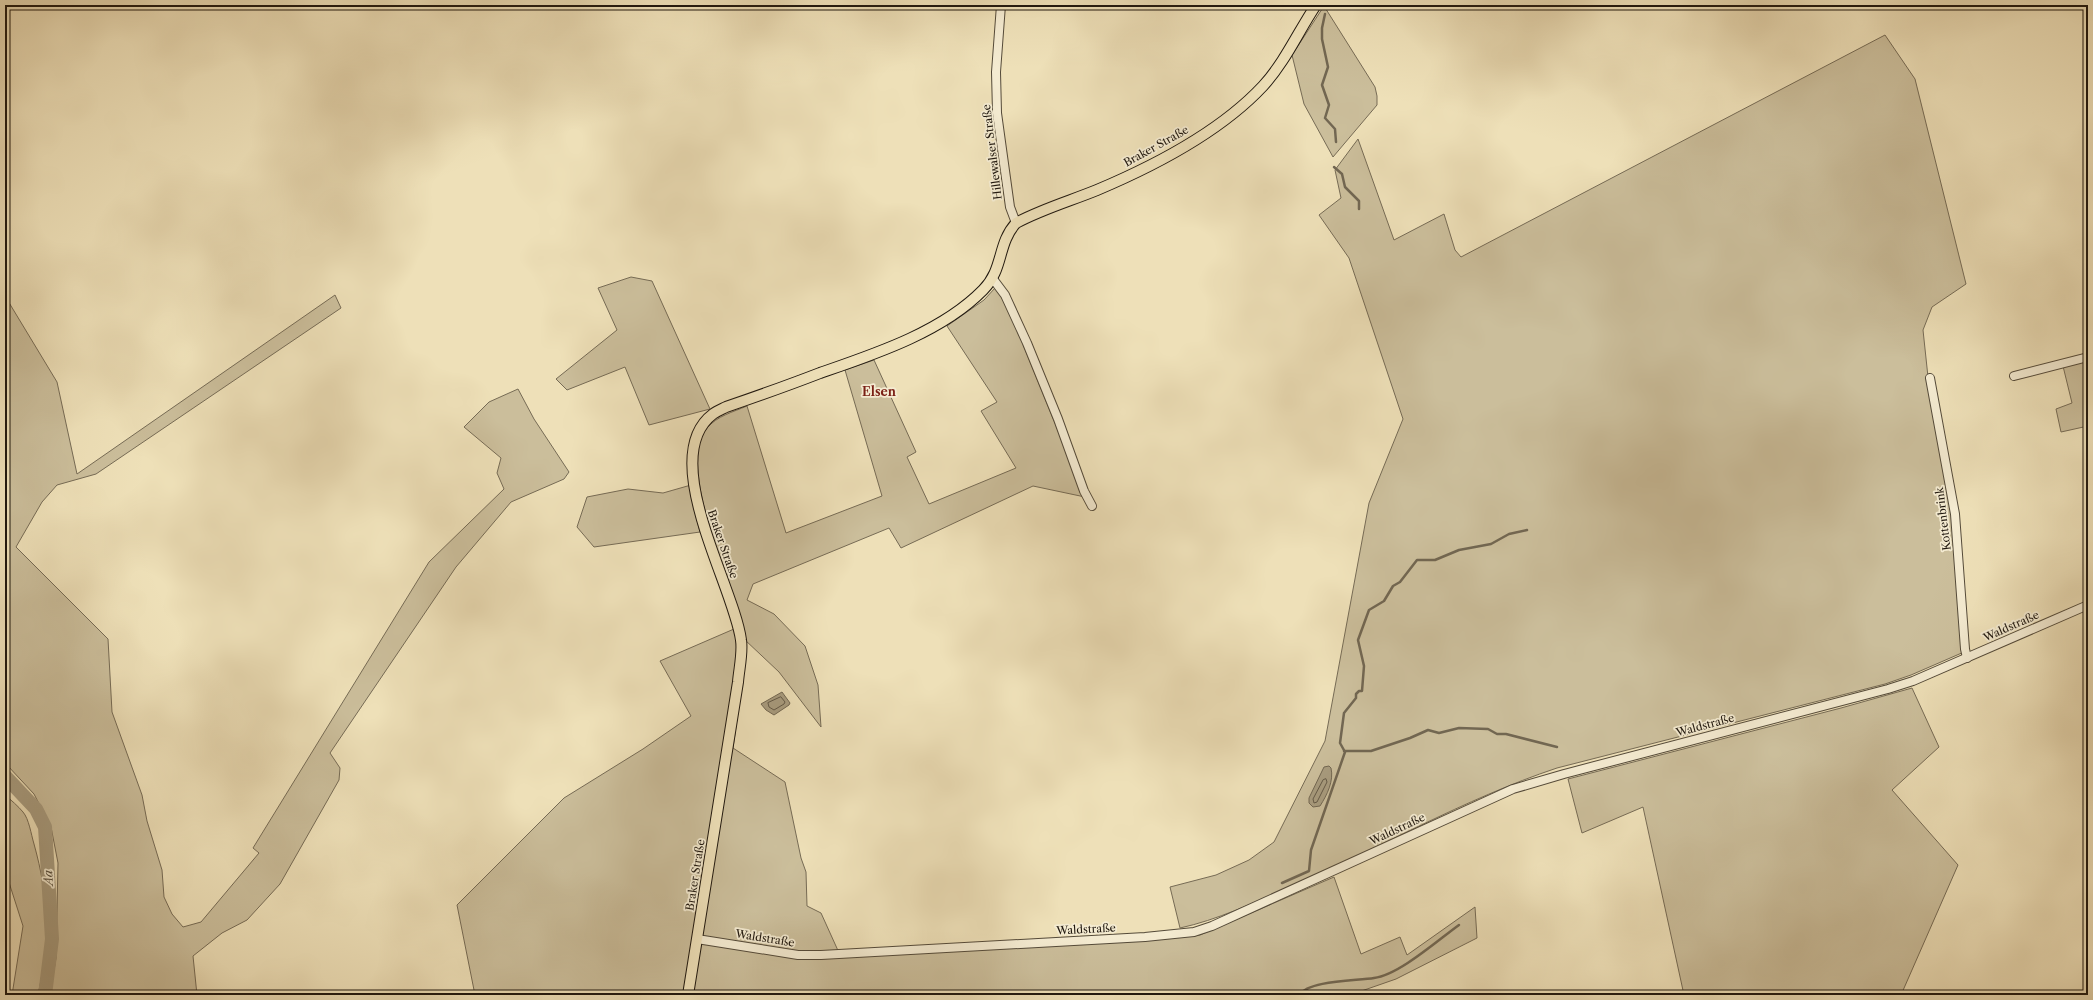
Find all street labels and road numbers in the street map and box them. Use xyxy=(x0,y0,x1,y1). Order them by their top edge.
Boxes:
street label: Hillewalser Straße xyxy=(979,103,1005,201)
street label: Braker Straße xyxy=(1121,122,1191,170)
street label: Kottenbrink xyxy=(1932,486,1954,551)
street label: Braker Straße xyxy=(705,508,741,580)
street label: Waldstraße xyxy=(1980,607,2041,645)
street label: Waldstraße xyxy=(1673,711,1736,740)
street label: Waldstraße xyxy=(1366,810,1427,848)
street label: Braker Straße xyxy=(682,838,708,912)
street label: Waldstraße xyxy=(1055,920,1116,938)
street label: Waldstraße xyxy=(733,926,796,950)

